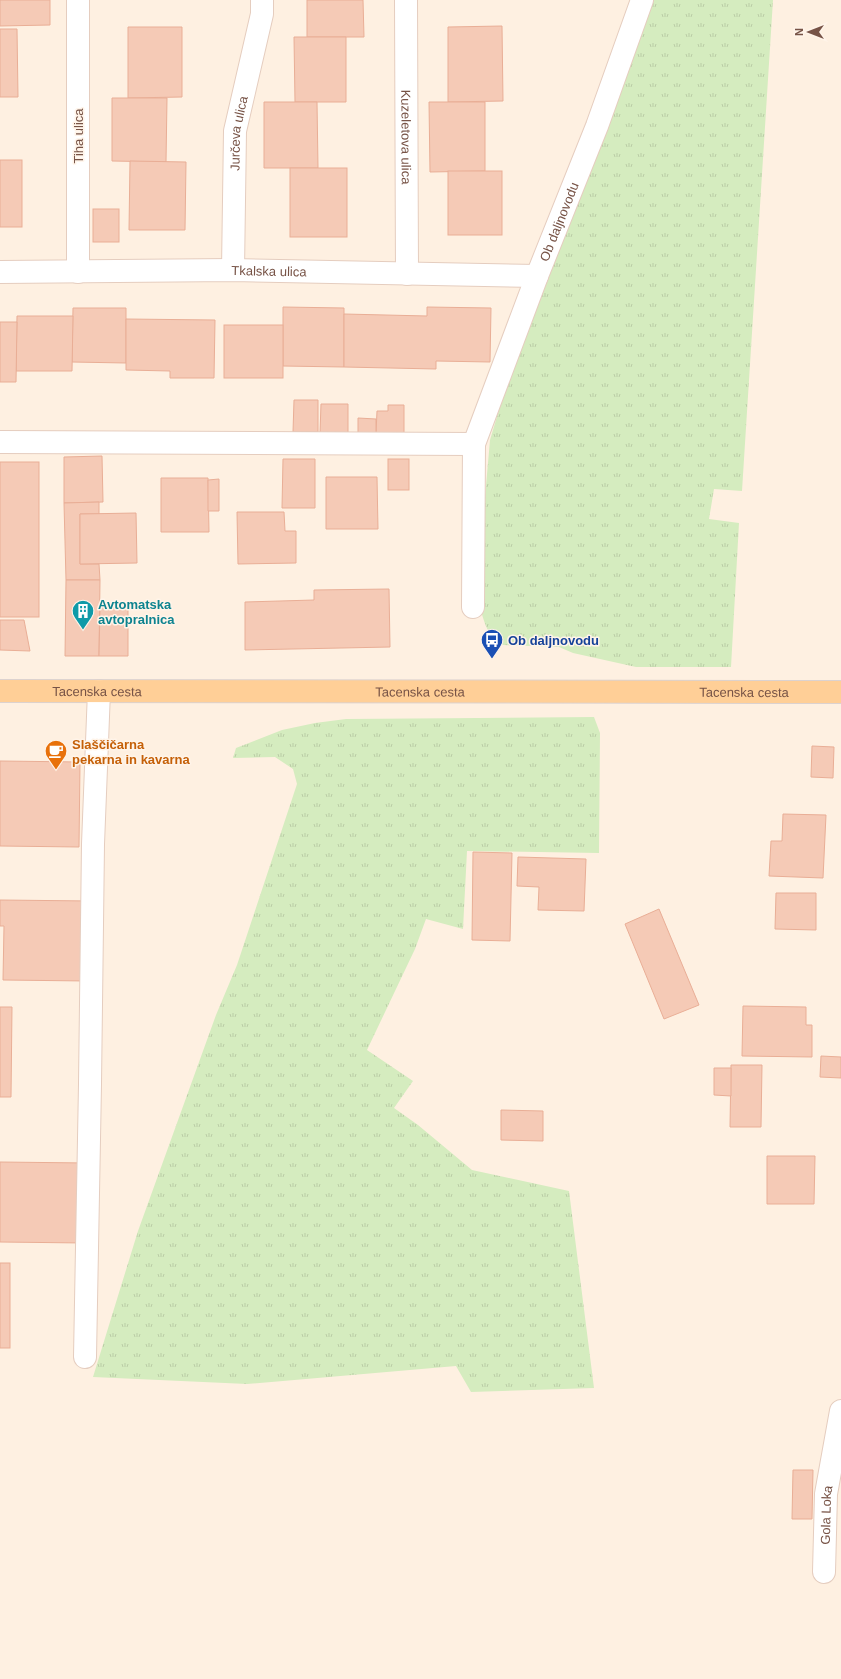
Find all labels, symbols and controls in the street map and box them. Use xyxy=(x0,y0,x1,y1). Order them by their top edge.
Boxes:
north arrow xyxy=(789,12,829,52)
text: N xyxy=(793,28,805,36)
street label: Kuzeletova ulica xyxy=(399,90,414,185)
street label: Jurčeva ulica xyxy=(227,94,251,171)
street label: Tiha ulica xyxy=(71,108,86,164)
street label: Ob daljnovodu xyxy=(536,180,581,263)
street label: Tkalska ulica xyxy=(231,262,307,279)
place label: Avtomatska avtopralnica xyxy=(98,597,175,627)
building icon: Avtomatska avtopralnica xyxy=(70,598,96,631)
bus stop icon: Ob daljnovodu xyxy=(479,627,505,660)
place label: Ob daljnovodu xyxy=(508,633,599,648)
street label: Tacenska cesta xyxy=(52,684,143,699)
street label: Tacenska cesta xyxy=(375,684,466,699)
street label: Tacenska cesta xyxy=(699,684,790,699)
place label: Slaščičarna pekarna in kavarna xyxy=(72,737,191,767)
cafe icon: Slaščičarna pekarna in kavarna xyxy=(43,738,69,771)
street label: Gola Loka xyxy=(817,1483,835,1545)

